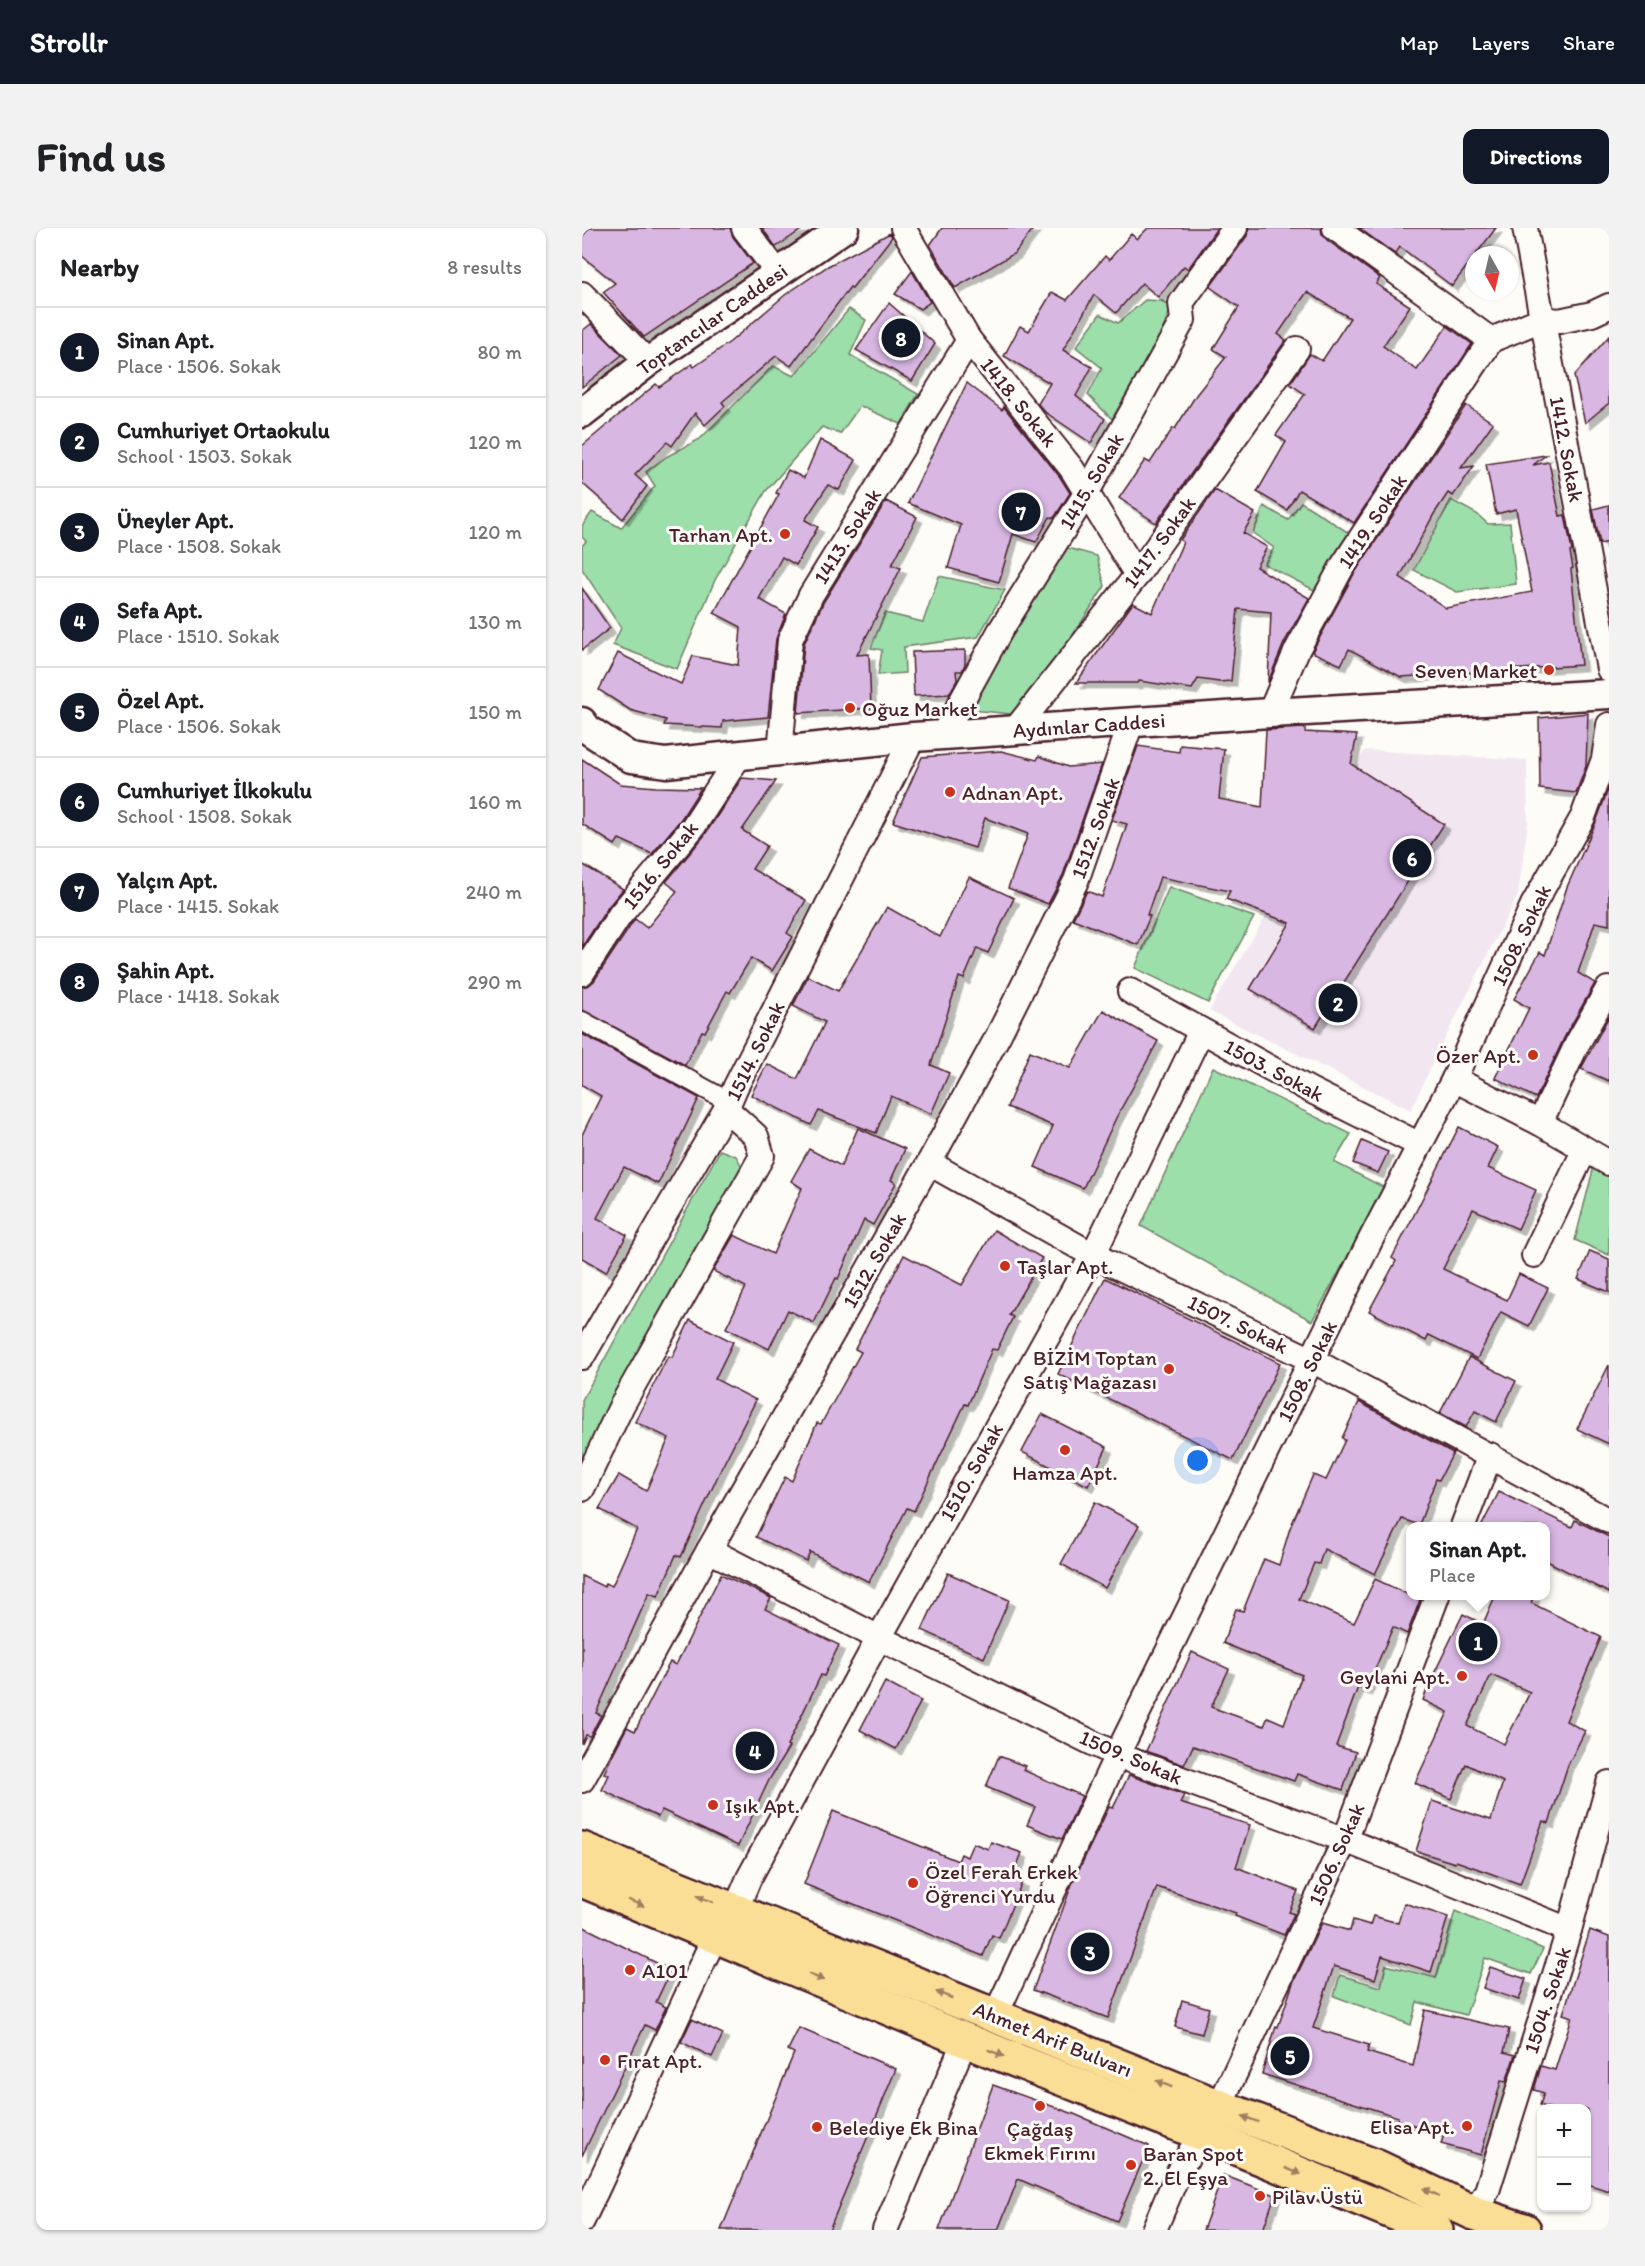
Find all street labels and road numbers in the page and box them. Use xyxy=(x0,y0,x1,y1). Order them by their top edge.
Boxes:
street label: Toptancılar Caddesi xyxy=(632,258,792,380)
street label: 1418. Sokak xyxy=(975,352,1063,452)
street label: 1412. Sokak xyxy=(1544,394,1590,504)
street label: 1415. Sokak xyxy=(1053,428,1129,534)
street label: 1419. Sokak xyxy=(1332,469,1412,573)
street label: 1413. Sokak xyxy=(808,483,886,588)
street label: 1417. Sokak xyxy=(1117,491,1201,593)
street label: Aydınlar Caddesi xyxy=(1012,707,1166,743)
street label: 1512. Sokak xyxy=(1065,774,1125,882)
street label: 1516. Sokak xyxy=(617,816,703,914)
street label: 1508. Sokak xyxy=(1486,880,1556,990)
street label: 1514. Sokak xyxy=(720,997,790,1105)
street label: 1503. Sokak xyxy=(1220,1033,1328,1107)
street label: 1512. Sokak xyxy=(837,1208,911,1312)
street label: 1507. Sokak xyxy=(1184,1289,1292,1359)
street label: 1508. Sokak xyxy=(1272,1316,1342,1426)
street label: 1510. Sokak xyxy=(934,1419,1008,1525)
street label: 1509. Sokak xyxy=(1076,1724,1186,1790)
street label: 1506. Sokak xyxy=(1302,1799,1370,1909)
street label: 1504. Sokak xyxy=(1518,1943,1576,2056)
street label: Ahmet Arif Bulvarı xyxy=(970,1996,1136,2082)

